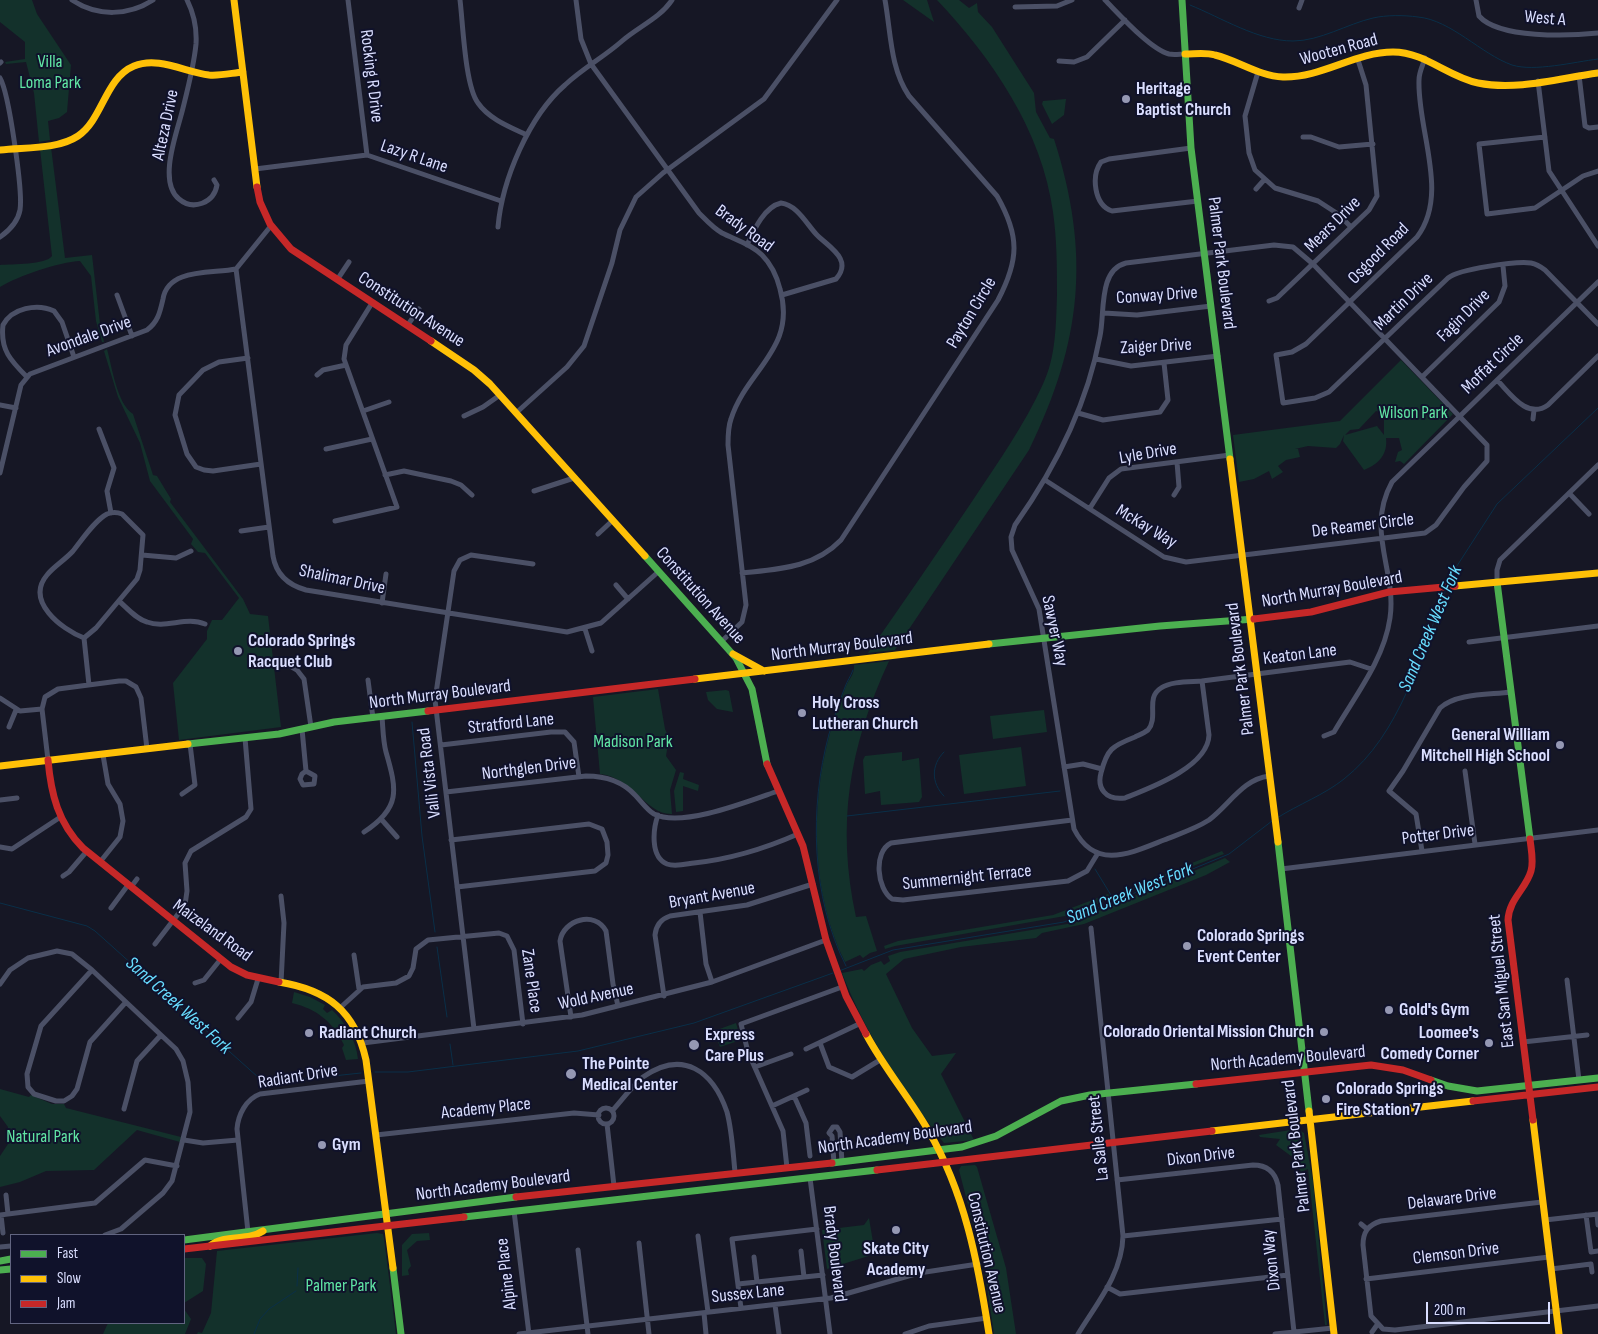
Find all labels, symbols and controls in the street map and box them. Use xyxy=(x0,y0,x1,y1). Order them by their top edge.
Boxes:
street label: West A xyxy=(1524,6,1566,32)
street label: Rocking R Drive xyxy=(355,28,387,124)
street label: Wooten Road xyxy=(1298,29,1380,71)
park label: Villa Loma Park xyxy=(19,51,81,94)
place label: Heritage Baptist Church xyxy=(1136,78,1231,120)
street label: Alteza Drive xyxy=(148,88,184,162)
marker: Heritage Baptist Church xyxy=(1120,93,1132,105)
street label: Lazy R Lane xyxy=(378,135,450,179)
street label: Mears Drive xyxy=(1300,192,1366,258)
street label: Palmer Park Boulevard xyxy=(1202,196,1240,330)
street label: Brady Road xyxy=(711,201,777,257)
street label: Osgood Road xyxy=(1344,219,1414,289)
street label: Constitution Avenue xyxy=(354,267,468,353)
street label: Martin Drive xyxy=(1370,269,1438,335)
street label: Payton Circle xyxy=(942,273,1002,353)
street label: Conway Drive xyxy=(1116,282,1198,310)
street label: Fagin Drive xyxy=(1433,285,1495,347)
street label: Avondale Drive xyxy=(44,312,134,362)
street label: Moffat Circle xyxy=(1457,329,1529,399)
street label: Zaiger Drive xyxy=(1120,334,1192,360)
park label: Wilson Park xyxy=(1378,402,1448,424)
street label: Lyle Drive xyxy=(1118,438,1178,470)
street label: McKay Way xyxy=(1111,500,1181,554)
street label: De Reamer Circle xyxy=(1311,509,1415,543)
street label: Constitution Avenue xyxy=(651,543,749,649)
street label: Shalimar Drive xyxy=(297,560,387,600)
water label: Sand Creek West Fork xyxy=(1394,563,1468,695)
street label: North Murray Boulevard xyxy=(1260,567,1404,613)
street label: Sawyer Way xyxy=(1036,594,1072,668)
street label: Palmer Park Boulevard xyxy=(1222,602,1260,736)
street label: North Murray Boulevard xyxy=(770,628,914,666)
place label: Colorado Springs Racquet Club xyxy=(248,630,355,672)
street label: Keaton Lane xyxy=(1262,640,1338,670)
marker: Colorado Springs Racquet Club xyxy=(232,645,244,657)
street label: North Murray Boulevard xyxy=(368,676,512,714)
place label: Holy Cross Lutheran Church xyxy=(812,692,918,734)
marker: Holy Cross Lutheran Church xyxy=(796,707,808,719)
street label: Stratford Lane xyxy=(467,709,555,739)
place label: General William Mitchell High School xyxy=(1421,724,1550,766)
street label: Valli Vista Road xyxy=(414,727,446,819)
park label: Madison Park xyxy=(593,731,673,753)
marker: General William Mitchell High School xyxy=(1554,739,1566,751)
street label: Northglen Drive xyxy=(481,752,577,786)
street label: Potter Drive xyxy=(1401,820,1475,850)
water label: Sand Creek West Fork xyxy=(1063,858,1197,930)
street label: Summernight Terrace xyxy=(901,860,1033,896)
street label: Bryant Avenue xyxy=(667,878,757,914)
street label: Maizeland Road xyxy=(168,895,256,967)
street label: East San Miguel Street xyxy=(1484,913,1520,1049)
place label: Colorado Springs Event Center xyxy=(1197,925,1304,968)
marker: Colorado Springs Event Center xyxy=(1181,940,1193,952)
street label: Zane Place xyxy=(516,948,546,1014)
water label: Sand Creek West Fork xyxy=(120,952,236,1060)
street label: Wold Avenue xyxy=(556,978,636,1016)
place label: Gold's Gym xyxy=(1399,999,1469,1021)
marker: Gold's Gym xyxy=(1383,1004,1395,1016)
place label: Colorado Oriental Mission Church xyxy=(1103,1021,1314,1043)
place label: Radiant Church xyxy=(319,1022,417,1044)
place label: Loomee's Comedy Corner xyxy=(1381,1022,1479,1064)
place label: Express Care Plus xyxy=(705,1024,764,1066)
marker: Colorado Oriental Mission Church xyxy=(1318,1026,1330,1038)
marker: Radiant Church xyxy=(303,1027,315,1039)
marker: Loomee's Comedy Corner xyxy=(1483,1037,1495,1049)
marker: Express Care Plus xyxy=(687,1038,701,1052)
street label: North Academy Boulevard xyxy=(1210,1041,1366,1077)
place label: The Pointe Medical Center xyxy=(582,1053,678,1096)
street label: Radiant Drive xyxy=(257,1060,339,1094)
marker: The Pointe Medical Center xyxy=(564,1067,578,1081)
place label: Colorado Springs Fire Station 7 xyxy=(1336,1078,1443,1120)
street label: Palmer Park Boulevard xyxy=(1278,1079,1316,1213)
marker: Colorado Springs Fire Station 7 xyxy=(1320,1093,1332,1105)
street label: Academy Place xyxy=(440,1094,532,1124)
street label: La Salle Street xyxy=(1084,1094,1114,1182)
street label: North Academy Boulevard xyxy=(817,1116,973,1160)
park label: Natural Park xyxy=(6,1126,80,1148)
place label: Gym xyxy=(332,1134,361,1156)
marker: Gym xyxy=(316,1139,328,1151)
street label: Dixon Drive xyxy=(1166,1142,1236,1172)
street label: North Academy Boulevard xyxy=(415,1166,571,1206)
street label: Delaware Drive xyxy=(1406,1183,1498,1215)
street label: Constitution Avenue xyxy=(962,1191,1010,1315)
street label: Brady Boulevard xyxy=(817,1205,851,1303)
marker: Skate City Academy xyxy=(890,1224,902,1236)
street label: Dixon Way xyxy=(1258,1228,1286,1292)
legend xyxy=(10,1234,185,1324)
street label: Alpine Place xyxy=(492,1237,522,1311)
place label: Skate City Academy xyxy=(863,1238,929,1280)
street label: Clemson Drive xyxy=(1412,1238,1500,1270)
text: Fast xyxy=(57,1244,78,1263)
text: Slow xyxy=(57,1269,81,1288)
park label: Palmer Park xyxy=(306,1275,376,1297)
street label: Sussex Lane xyxy=(710,1279,786,1309)
scale bar xyxy=(1428,1292,1552,1324)
text: Jam xyxy=(57,1294,75,1313)
text: 200 m xyxy=(1434,1301,1466,1320)

